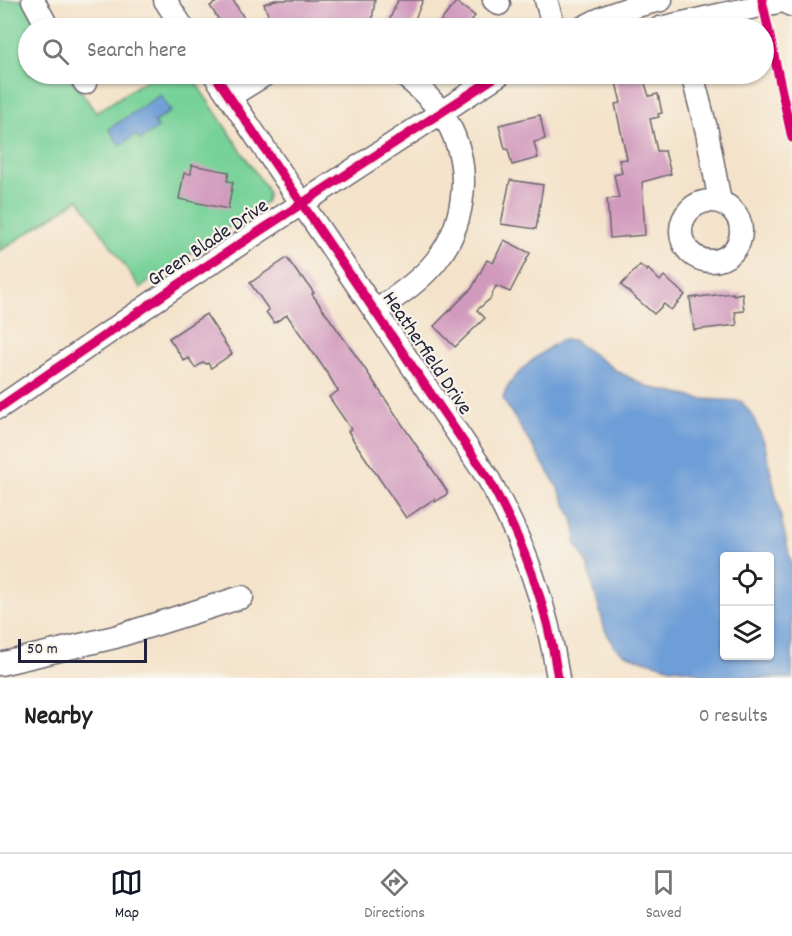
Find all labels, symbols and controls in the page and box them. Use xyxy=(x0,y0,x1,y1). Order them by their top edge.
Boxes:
search box xyxy=(18,18,774,84)
icon: search xyxy=(39,35,72,68)
text: Search here xyxy=(87,36,186,67)
street label: Green Blade Drive xyxy=(142,192,276,296)
street label: Heatherfield Drive xyxy=(373,286,479,422)
map controls xyxy=(720,552,774,660)
button: locate xyxy=(720,552,774,606)
button: layers xyxy=(720,606,774,660)
scale bar xyxy=(18,636,147,664)
text: 50 m xyxy=(27,638,58,661)
text: Nearby xyxy=(24,699,92,736)
text: 0 results xyxy=(699,703,768,731)
tab: Map xyxy=(110,866,143,925)
tab: Directions xyxy=(364,866,425,925)
tab: Saved xyxy=(646,866,682,925)

